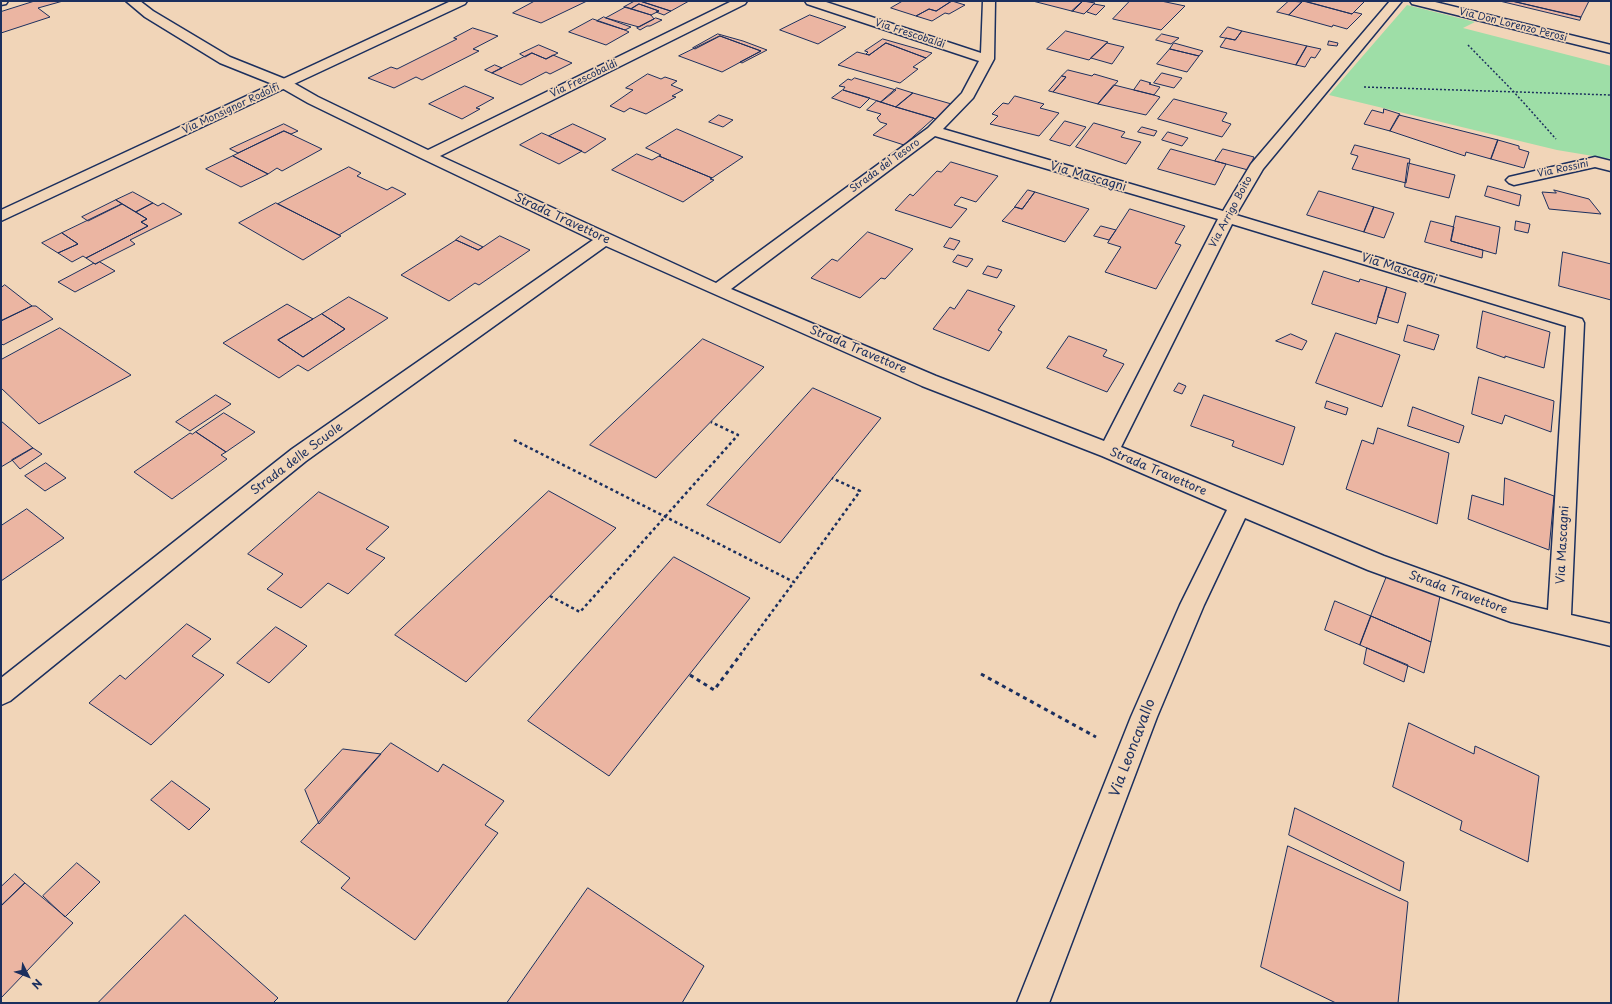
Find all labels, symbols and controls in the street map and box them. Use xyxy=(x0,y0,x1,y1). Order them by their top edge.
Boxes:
street label: Via Don Lorenzo Perosi xyxy=(1458,6,1568,44)
street label: Via Frescobaldi xyxy=(873,17,947,51)
street label: Via Frescobaldi xyxy=(548,58,620,100)
street label: Via Monsignor Rodolfi xyxy=(180,81,282,137)
street label: Strada del Tesoro xyxy=(848,137,922,195)
street label: Via Rossini xyxy=(1536,158,1590,180)
street label: Via Mascagni xyxy=(1048,159,1128,195)
street label: Via Arrigo Boito xyxy=(1207,174,1255,250)
street label: Strada Travettore xyxy=(512,190,612,248)
street label: Via Mascagni xyxy=(1359,251,1439,287)
street label: Strada Travettore xyxy=(807,323,909,377)
street label: Strada delle Scuole xyxy=(248,420,346,498)
street label: Strada Travettore xyxy=(1107,445,1209,499)
street label: Via Mascagni xyxy=(1554,505,1572,585)
street label: Strada Travettore xyxy=(1407,568,1509,618)
street label: Via Leoncavallo xyxy=(1107,697,1159,799)
north arrow xyxy=(8,956,48,996)
text: N xyxy=(28,975,47,993)

